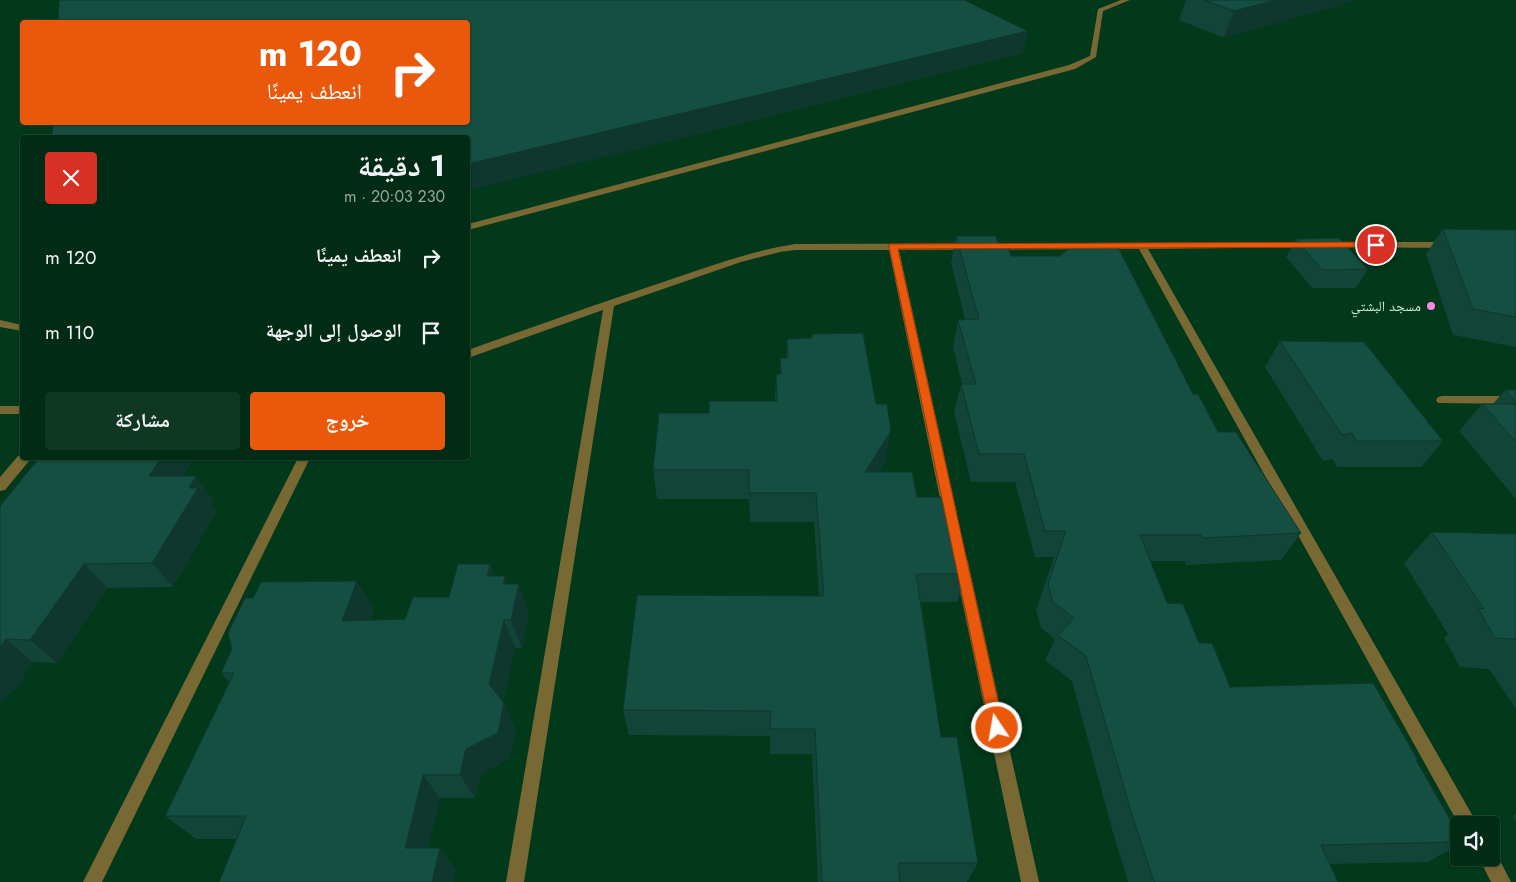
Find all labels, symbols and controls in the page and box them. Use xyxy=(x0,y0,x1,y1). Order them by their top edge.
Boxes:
text: 120 m xyxy=(259,29,362,79)
icon: right xyxy=(380,40,445,105)
text: انعطف يمينًا xyxy=(267,75,362,107)
text: 1 دقيقة xyxy=(358,144,445,187)
button: close xyxy=(45,152,97,204)
text: 230 m · 20:03 xyxy=(344,185,445,208)
pin xyxy=(1355,224,1397,266)
icon: arrive xyxy=(1362,231,1390,259)
text: انعطف يمينًا xyxy=(316,242,402,269)
text: 120 m xyxy=(45,244,96,271)
icon: right xyxy=(417,244,445,272)
place label: مسجد البشتي xyxy=(1351,296,1421,318)
marker: مسجد البشتي xyxy=(1425,300,1437,312)
text: الوصول إلى الوجهة xyxy=(266,317,402,344)
text: 110 m xyxy=(45,319,94,346)
icon: arrive xyxy=(417,319,445,347)
button: مشاركة xyxy=(45,392,240,450)
button: خروج xyxy=(250,392,445,450)
position arrow xyxy=(970,701,1022,753)
map controls xyxy=(1450,816,1500,866)
button: sound xyxy=(1450,816,1500,866)

